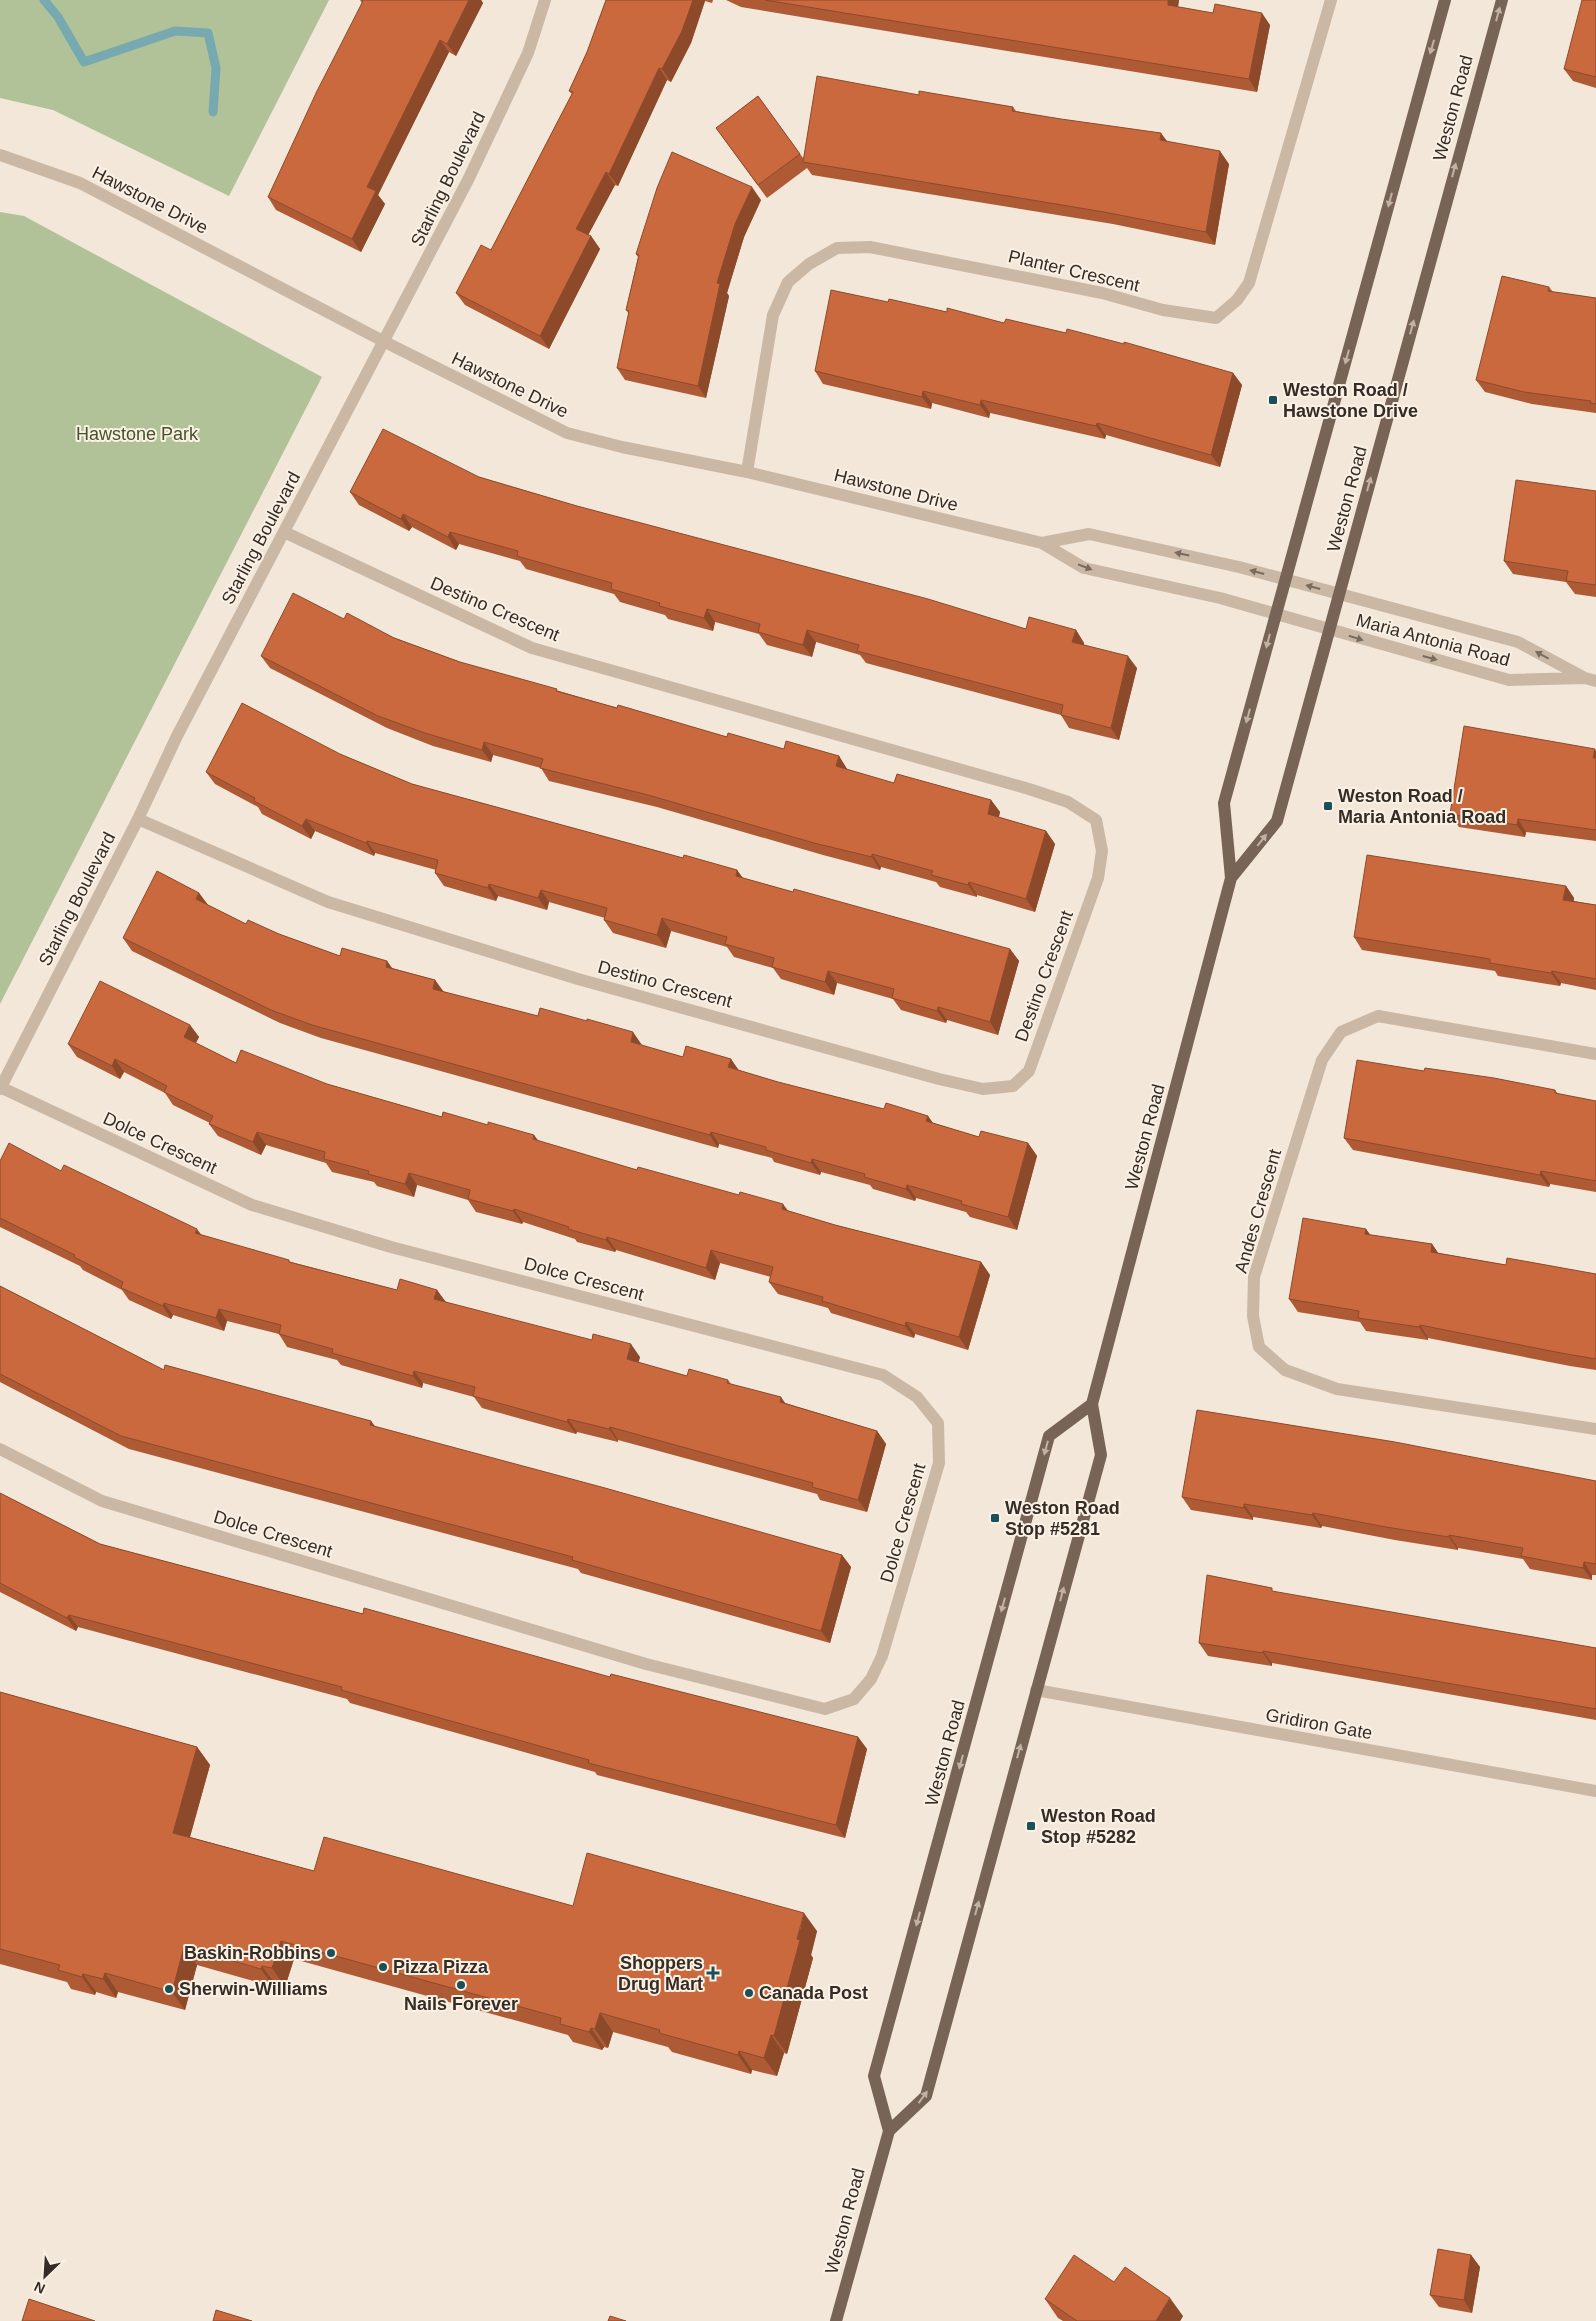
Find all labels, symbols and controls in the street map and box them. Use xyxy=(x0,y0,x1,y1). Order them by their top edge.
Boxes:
one-way arrow xyxy=(1494,6,1502,21)
one-way arrow xyxy=(1428,39,1436,55)
street label: Weston Road xyxy=(1429,53,1477,163)
street label: Starling Boulevard xyxy=(407,109,489,249)
street label: Hawstone Drive xyxy=(89,162,211,238)
one-way arrow xyxy=(1451,163,1459,178)
one-way arrow xyxy=(1385,193,1393,208)
street label: Planter Crescent xyxy=(1006,246,1142,296)
one-way arrow xyxy=(1408,320,1416,335)
street label: Hawstone Drive xyxy=(449,348,571,422)
one-way arrow xyxy=(1342,349,1350,364)
place label: Weston Road / Hawstone Drive xyxy=(1283,380,1418,421)
marker: Weston Road / Hawstone Drive xyxy=(1267,394,1279,406)
park label: Hawstone Park xyxy=(76,424,199,444)
street label: Weston Road xyxy=(1323,444,1371,554)
street label: Hawstone Drive xyxy=(832,465,960,515)
street label: Starling Boulevard xyxy=(218,468,304,608)
one-way arrow xyxy=(1365,476,1373,492)
one-way arrow xyxy=(1173,550,1189,558)
one-way arrow xyxy=(1078,563,1093,571)
one-way arrow xyxy=(1250,568,1265,576)
street label: Destino Crescent xyxy=(428,573,562,645)
one-way arrow xyxy=(1305,583,1320,591)
street label: Maria Antonia Road xyxy=(1354,610,1512,670)
one-way arrow xyxy=(1264,634,1272,649)
one-way arrow xyxy=(1349,635,1364,643)
one-way arrow xyxy=(1535,651,1549,659)
one-way arrow xyxy=(1423,655,1438,663)
one-way arrow xyxy=(1244,708,1252,723)
place label: Weston Road / Maria Antonia Road xyxy=(1338,786,1506,827)
marker: Weston Road / Maria Antonia Road xyxy=(1322,800,1334,812)
street label: Starling Boulevard xyxy=(35,829,119,969)
one-way arrow xyxy=(1256,834,1267,847)
street label: Destino Crescent xyxy=(1011,908,1077,1044)
street label: Destino Crescent xyxy=(596,956,734,1012)
street label: Weston Road xyxy=(1121,1082,1169,1192)
street label: Dolce Crescent xyxy=(100,1108,220,1178)
street label: Andes Crescent xyxy=(1231,1147,1285,1275)
street label: Dolce Crescent xyxy=(522,1253,646,1305)
one-way arrow xyxy=(1042,1441,1050,1456)
street label: Dolce Crescent xyxy=(876,1461,930,1585)
place label: Weston Road Stop #5281 xyxy=(1005,1498,1120,1539)
street label: Dolce Crescent xyxy=(211,1506,335,1562)
marker: Weston Road Stop #5281 xyxy=(989,1512,1001,1524)
one-way arrow xyxy=(1059,1587,1067,1602)
one-way arrow xyxy=(999,1597,1007,1612)
street label: Weston Road xyxy=(921,1698,969,1808)
street label: Gridiron Gate xyxy=(1264,1705,1374,1743)
one-way arrow xyxy=(1016,1743,1024,1758)
one-way arrow xyxy=(956,1754,964,1769)
place label: Weston Road Stop #5282 xyxy=(1041,1806,1156,1847)
marker: Weston Road Stop #5282 xyxy=(1025,1820,1037,1832)
one-way arrow xyxy=(973,1900,981,1915)
one-way arrow xyxy=(914,1911,922,1926)
place label: Baskin-Robbins xyxy=(184,1943,321,1963)
marker: Baskin-Robbins xyxy=(325,1947,337,1959)
place label: Shoppers Drug Mart xyxy=(618,1953,703,1994)
place label: Pizza Pizza xyxy=(393,1957,489,1977)
marker: Pizza Pizza xyxy=(377,1961,389,1973)
marker: Shoppers Drug Mart xyxy=(707,1967,719,1979)
place label: Sherwin-Williams xyxy=(179,1979,328,1999)
marker: Nails Forever xyxy=(455,1979,467,1991)
marker: Sherwin-Williams xyxy=(163,1983,175,1995)
place label: Canada Post xyxy=(759,1983,868,2003)
marker: Canada Post xyxy=(743,1987,755,1999)
place label: Nails Forever xyxy=(404,1994,518,2014)
one-way arrow xyxy=(918,2090,928,2104)
street label: Weston Road xyxy=(821,2166,869,2276)
north arrow xyxy=(20,2251,70,2301)
text: N xyxy=(32,2278,47,2297)

